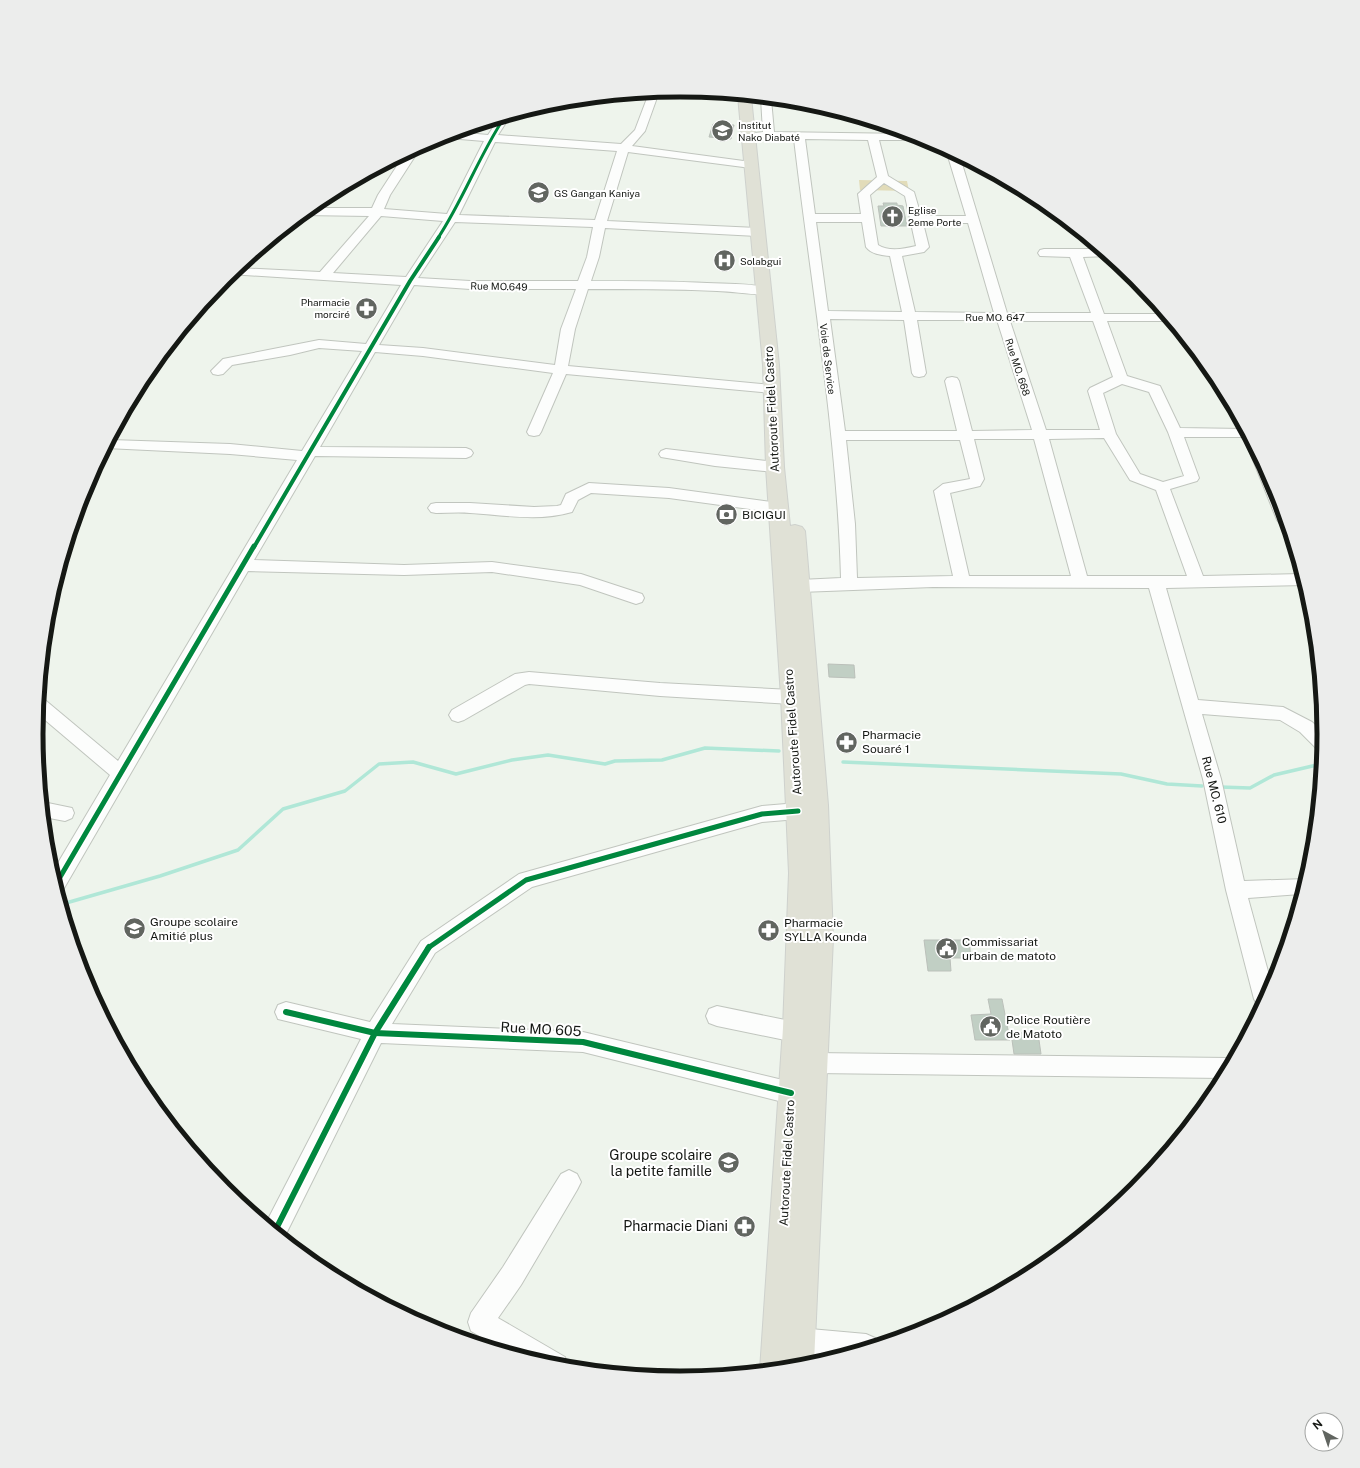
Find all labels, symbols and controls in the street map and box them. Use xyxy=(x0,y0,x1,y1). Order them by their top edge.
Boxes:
school or university icon: Institut Nako Diabaté xyxy=(709,118,735,144)
place label: Institut Nako Diabaté xyxy=(738,119,800,143)
school or university icon: GS Gangan Kaniya xyxy=(525,180,551,206)
place label: GS Gangan Kaniya xyxy=(554,187,640,199)
church icon: Eglise 2eme Porte xyxy=(879,203,905,229)
place label: Eglise 2eme Porte xyxy=(908,204,962,228)
hospital icon: Solabgui xyxy=(711,248,737,274)
place label: Solabgui xyxy=(740,255,781,267)
street label: Rue MO.649 xyxy=(470,280,528,292)
pharmacy icon: Pharmacie morciré xyxy=(353,295,379,321)
place label: Pharmacie morciré xyxy=(301,296,350,320)
street label: Rue MO. 647 xyxy=(965,311,1025,323)
street label: Voie de Service xyxy=(818,323,838,395)
street label: Rue MO. 668 xyxy=(1003,337,1033,397)
street label: Autoroute Fidel Castro xyxy=(762,345,782,473)
bank icon: BICIGUI xyxy=(713,502,739,528)
place label: BICIGUI xyxy=(742,508,786,522)
street label: Autoroute Fidel Castro xyxy=(782,668,804,796)
place label: Pharmacie Souaré 1 xyxy=(862,728,921,756)
pharmacy icon: Pharmacie Souaré 1 xyxy=(834,729,860,755)
street label: Rue MO. 610 xyxy=(1199,755,1229,825)
place label: Groupe scolaire Amitié plus xyxy=(150,915,238,943)
school or university icon: Groupe scolaire Amitié plus xyxy=(121,916,147,942)
place label: Pharmacie SYLLA Kounda xyxy=(784,916,867,944)
pharmacy icon: Pharmacie SYLLA Kounda xyxy=(755,917,781,943)
place label: Commissariat urbain de matoto xyxy=(962,935,1056,963)
public building icon: Commissariat urbain de matoto xyxy=(934,936,960,962)
place label: Police Routière de Matoto xyxy=(1006,1013,1091,1041)
public building icon: Police Routière de Matoto xyxy=(977,1014,1003,1040)
street label: Rue MO 605 xyxy=(500,1019,582,1039)
street label: Autoroute Fidel Castro xyxy=(777,1099,797,1227)
place label: Groupe scolaire la petite famille xyxy=(609,1147,712,1179)
school or university icon: Groupe scolaire la petite famille xyxy=(715,1150,741,1176)
pharmacy icon: Pharmacie Diani xyxy=(731,1213,757,1239)
place label: Pharmacie Diani xyxy=(623,1218,728,1234)
north arrow xyxy=(1304,1412,1344,1452)
text: N xyxy=(1310,1417,1325,1432)

